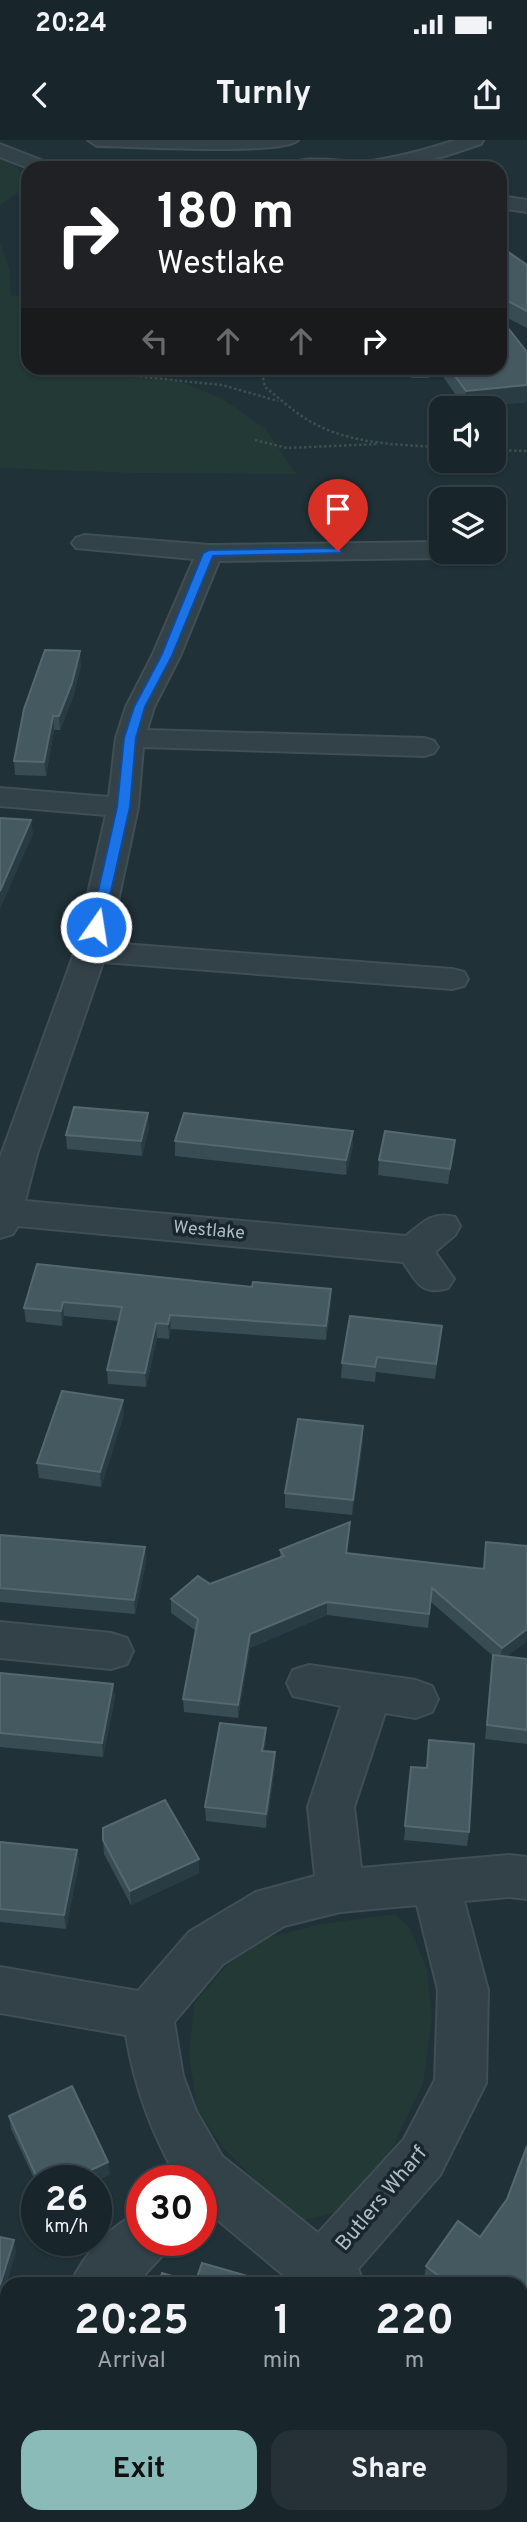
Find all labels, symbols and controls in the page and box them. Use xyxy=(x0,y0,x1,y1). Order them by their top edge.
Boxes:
text: 20:24 xyxy=(35,8,107,41)
text: Turnly xyxy=(216,75,311,115)
icon: back xyxy=(21,76,59,114)
icon: share xyxy=(468,76,506,114)
text: 180 m xyxy=(157,184,294,246)
icon: right xyxy=(42,189,133,280)
text: Westlake xyxy=(157,245,285,285)
icon: left xyxy=(136,322,174,360)
icon: ahead xyxy=(209,322,247,360)
icon: ahead xyxy=(282,322,320,360)
icon: right xyxy=(355,322,393,360)
map controls xyxy=(429,396,506,564)
button: sound xyxy=(429,396,506,473)
pin xyxy=(308,479,368,551)
button: layers xyxy=(429,487,506,564)
icon: arrive xyxy=(319,490,357,528)
position arrow xyxy=(59,890,133,964)
street label: Westlake xyxy=(172,1216,246,1246)
street label: Butlers Wharf xyxy=(330,2141,434,2257)
speed limit sign: 30 xyxy=(126,2165,217,2256)
text: 26 xyxy=(45,2179,88,2223)
text: km/h xyxy=(45,2216,88,2239)
text: 20:25 xyxy=(74,2296,189,2349)
text: 1 xyxy=(274,2296,290,2349)
text: 220 xyxy=(375,2296,454,2349)
text: Arrival xyxy=(97,2347,166,2376)
text: min xyxy=(263,2347,301,2376)
text: m xyxy=(405,2347,424,2376)
button: Exit xyxy=(21,2430,257,2510)
button: Share xyxy=(271,2430,507,2510)

